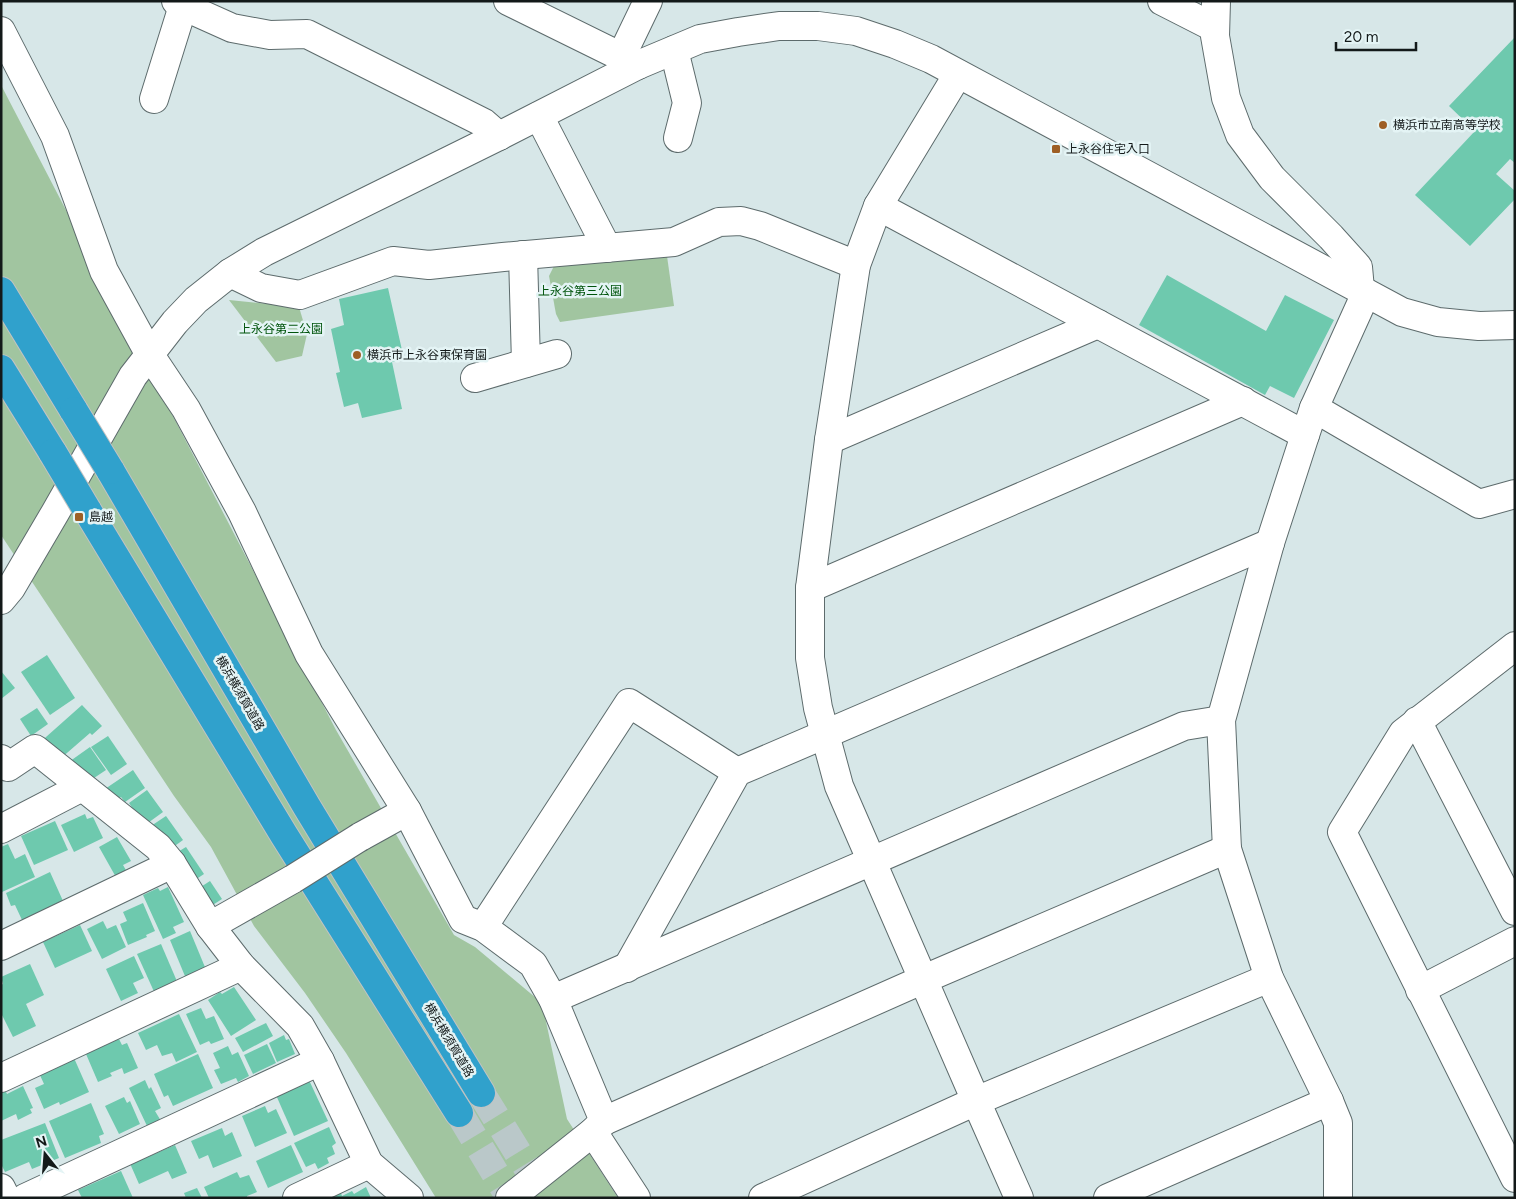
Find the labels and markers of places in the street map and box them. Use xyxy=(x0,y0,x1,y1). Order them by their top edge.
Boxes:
place label: 横浜市立南高等学校 xyxy=(1393,118,1501,132)
marker: 横浜市立南高等学校 xyxy=(1377,119,1389,131)
place label: 上永谷住宅入口 xyxy=(1066,142,1150,156)
marker: 上永谷住宅入口 xyxy=(1050,143,1062,155)
place label: 横浜市上永谷東保育園 xyxy=(367,348,487,362)
marker: 横浜市上永谷東保育園 xyxy=(351,349,363,361)
place label: 島越 xyxy=(89,510,113,524)
marker: 島越 xyxy=(73,511,85,523)

